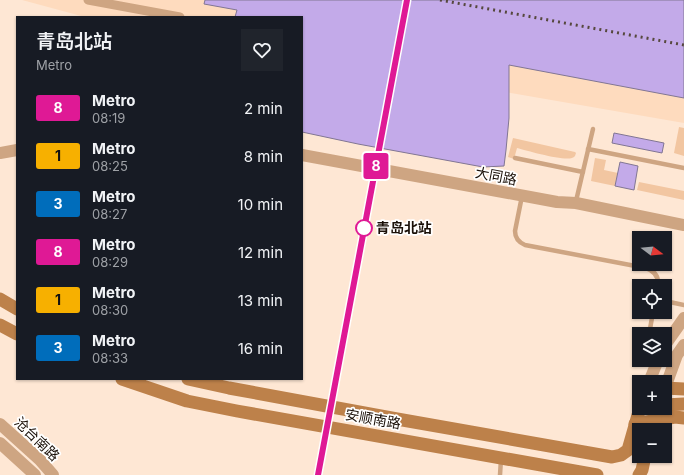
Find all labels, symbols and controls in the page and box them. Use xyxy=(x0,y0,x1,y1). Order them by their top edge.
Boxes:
button: heart xyxy=(241,29,283,71)
text: 青岛北站 xyxy=(36,30,112,53)
text: Metro xyxy=(36,57,72,73)
text: Metro xyxy=(92,91,135,110)
text: 8 xyxy=(53,99,63,116)
text: 2 min xyxy=(244,99,283,118)
text: 08:19 xyxy=(92,110,125,126)
text: Metro xyxy=(92,139,135,158)
text: 1 xyxy=(55,147,61,164)
text: 8 min xyxy=(244,147,283,166)
line badge: 8 xyxy=(363,153,389,179)
text: 8 xyxy=(371,157,381,174)
text: 08:25 xyxy=(92,158,128,174)
street label: 大同路 xyxy=(474,163,518,188)
text: Metro xyxy=(92,187,135,206)
text: 3 xyxy=(53,195,63,212)
text: 10 min xyxy=(238,195,283,214)
text: 08:27 xyxy=(92,206,127,222)
marker: 青岛北站 xyxy=(355,219,373,237)
place label: 青岛北站 xyxy=(376,219,432,236)
north arrow xyxy=(632,231,672,271)
map controls xyxy=(632,231,672,463)
text: Metro xyxy=(92,235,135,254)
text: 8 xyxy=(53,243,63,260)
text: 12 min xyxy=(238,243,283,262)
text: 08:29 xyxy=(92,254,128,270)
button: locate xyxy=(632,279,672,319)
text: Metro xyxy=(92,283,135,302)
text: 1 xyxy=(55,291,61,308)
text: 13 min xyxy=(238,291,283,310)
text: 08:30 xyxy=(92,302,128,318)
button: layers xyxy=(632,327,672,367)
text: Metro xyxy=(92,331,135,350)
text: 3 xyxy=(53,339,63,356)
text: 16 min xyxy=(238,339,283,358)
text: 08:33 xyxy=(92,350,128,366)
button: + xyxy=(632,375,672,415)
street label: 安顺南路 xyxy=(344,405,402,432)
street label: 沧台南路 xyxy=(11,413,63,464)
button: − xyxy=(632,423,672,463)

